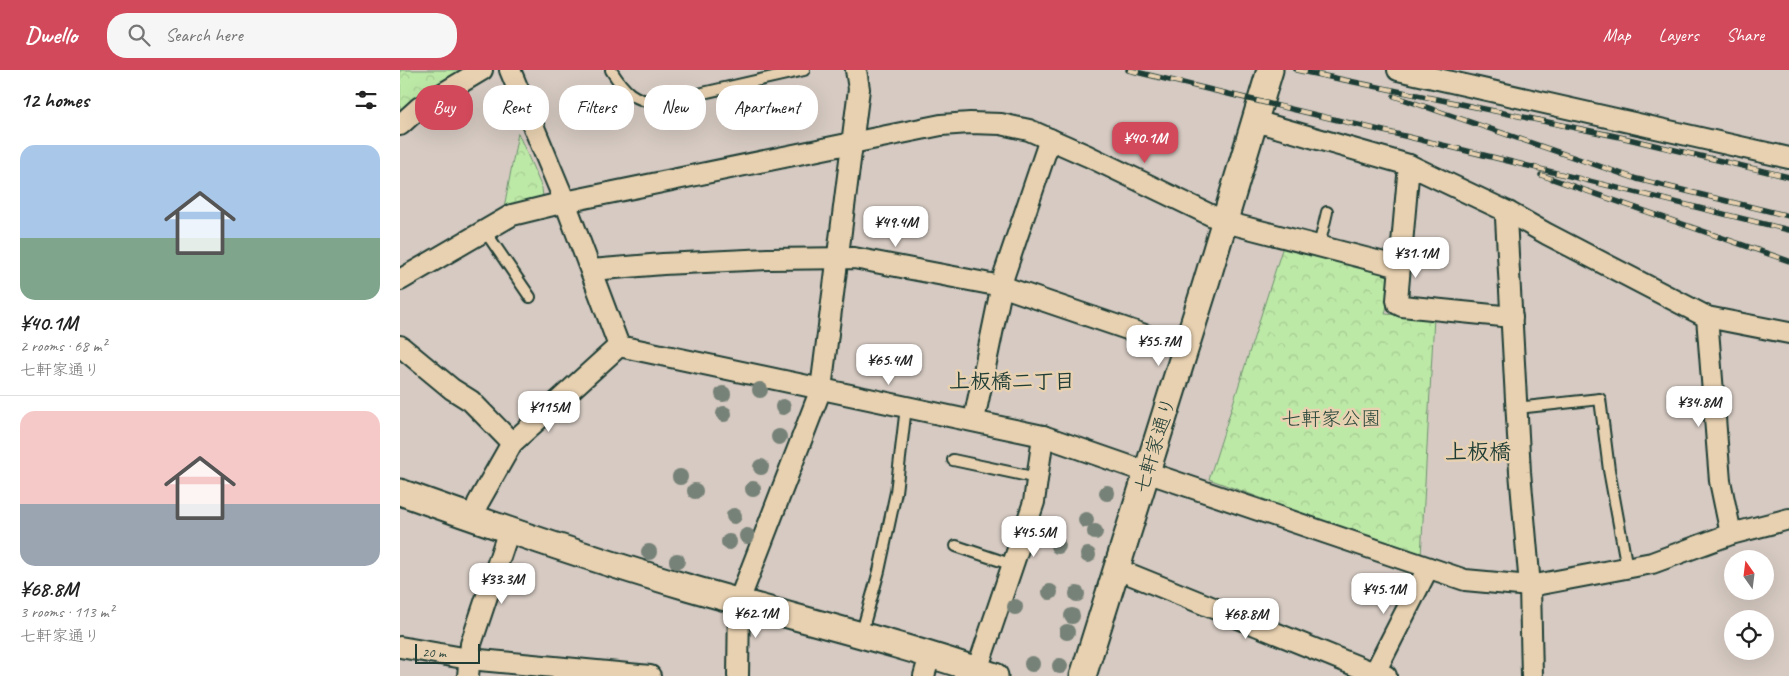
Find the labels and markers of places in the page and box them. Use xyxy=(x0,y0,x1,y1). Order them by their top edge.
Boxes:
pin: ¥40.1M xyxy=(1104,122,1186,164)
pin: ¥49.4M xyxy=(855,206,937,248)
pin: ¥31.1M xyxy=(1375,236,1457,279)
pin: ¥55.7M xyxy=(1118,324,1200,367)
pin: ¥65.4M xyxy=(848,344,930,386)
pin: ¥34.8M xyxy=(1658,386,1740,428)
pin: ¥115M xyxy=(514,390,584,433)
pin: ¥45.5M xyxy=(993,516,1075,558)
pin: ¥33.3M xyxy=(461,562,543,605)
pin: ¥45.1M xyxy=(1343,572,1425,615)
pin: ¥62.1M xyxy=(715,596,797,639)
pin: ¥68.8M xyxy=(1205,598,1287,640)

